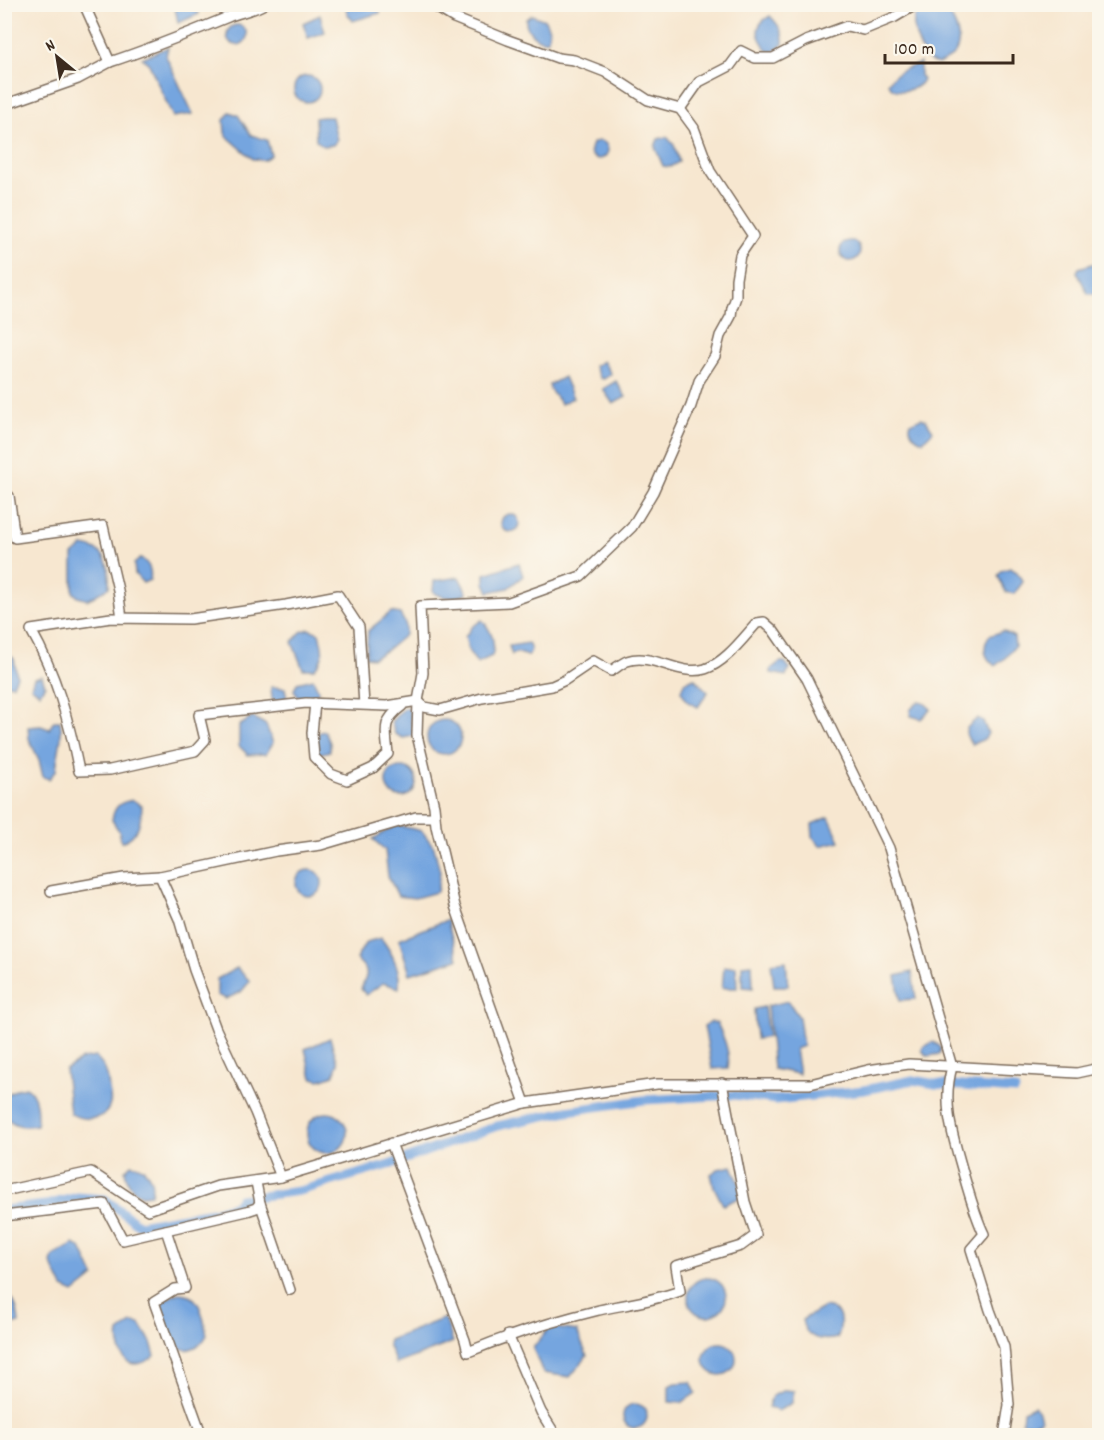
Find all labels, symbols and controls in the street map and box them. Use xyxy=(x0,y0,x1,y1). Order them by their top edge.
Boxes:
north arrow xyxy=(27,27,87,87)
scale bar xyxy=(885,27,1012,65)
text: N xyxy=(42,34,60,58)
text: 100 m xyxy=(894,38,934,63)

